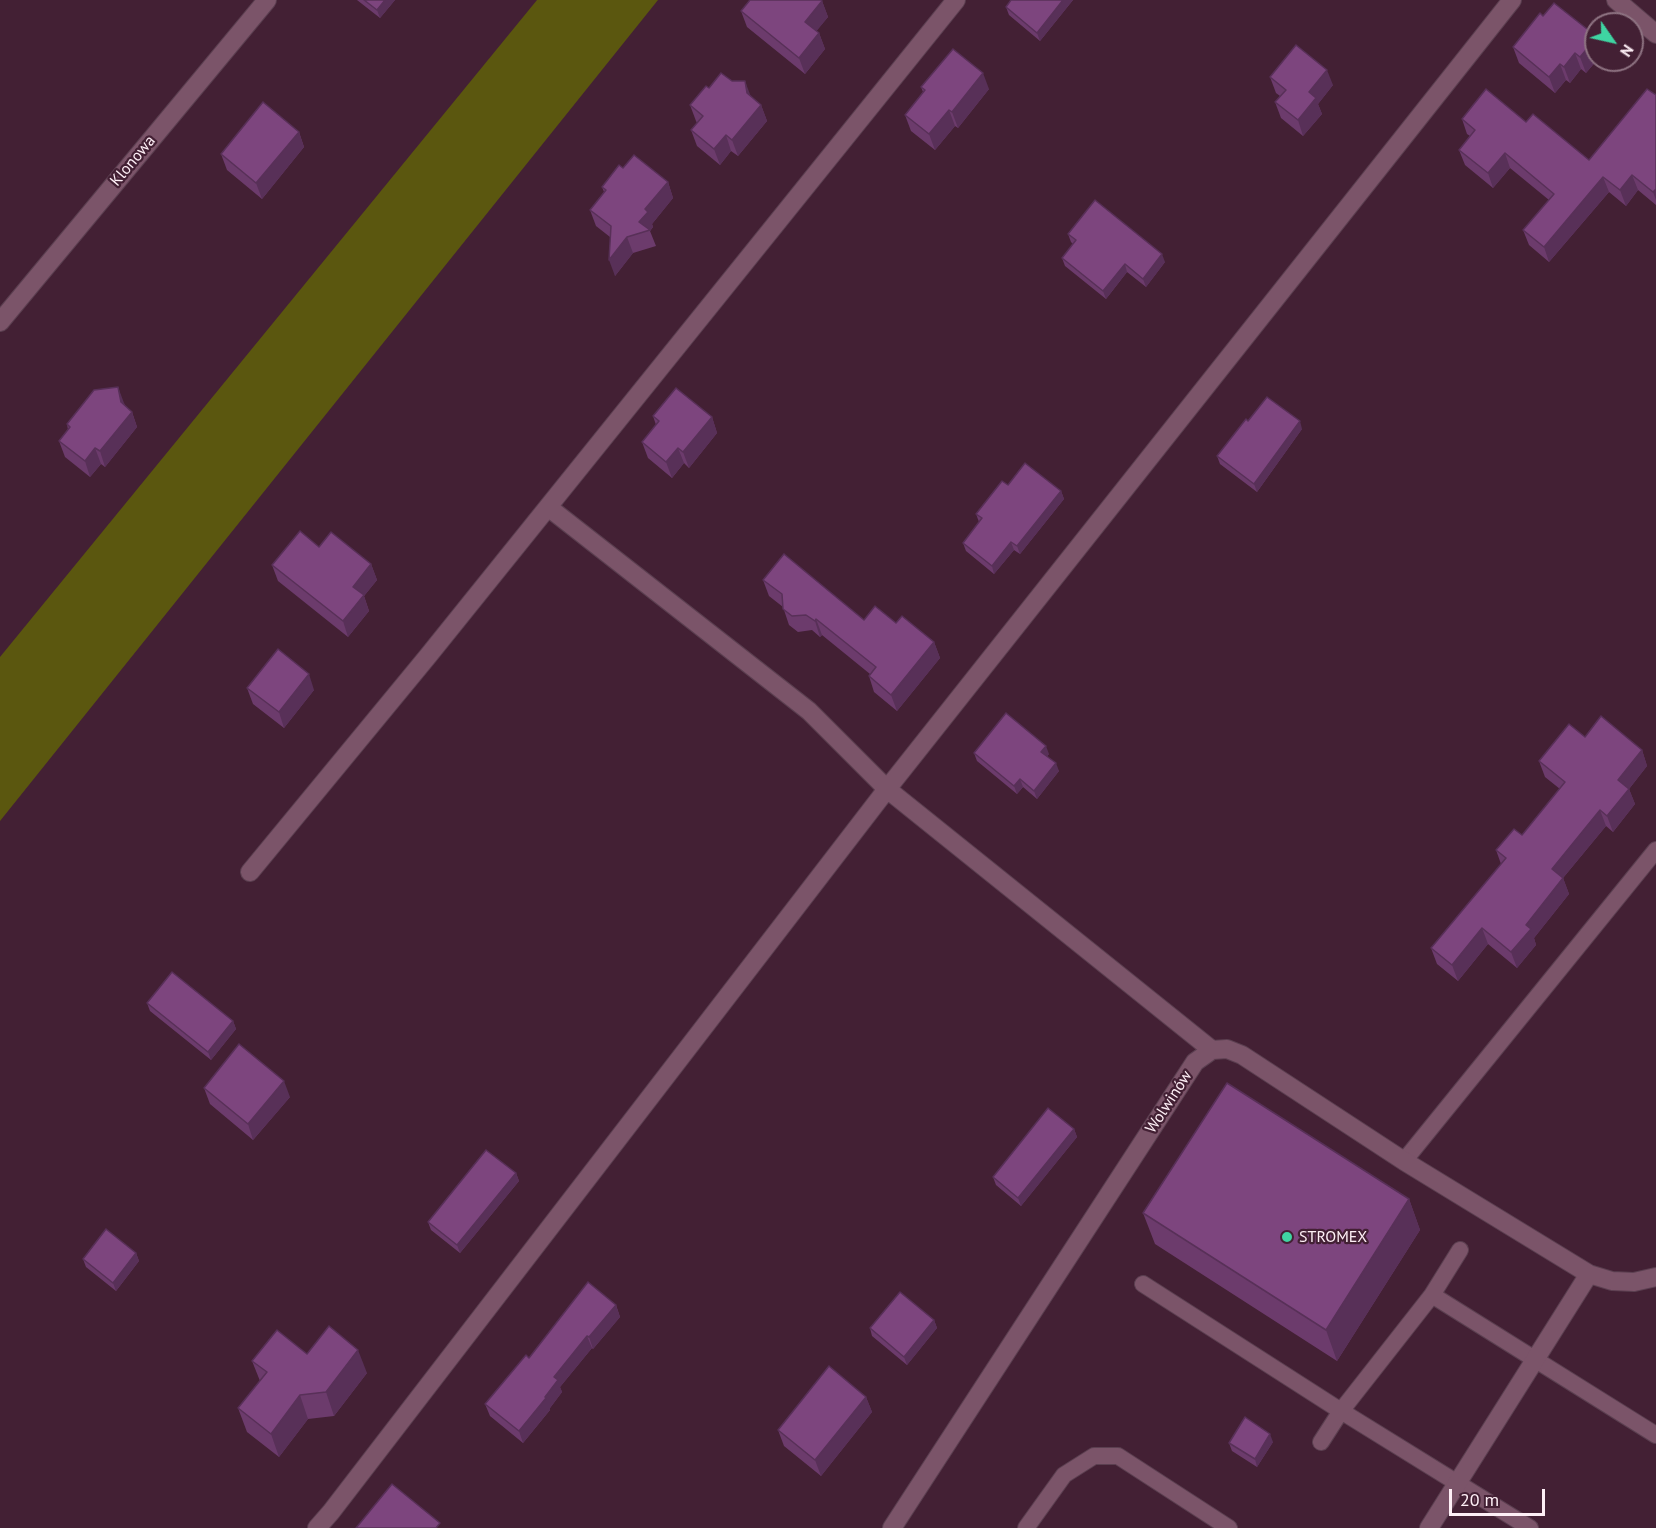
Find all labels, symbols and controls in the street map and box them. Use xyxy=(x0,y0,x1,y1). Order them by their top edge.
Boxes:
north arrow xyxy=(1584,12,1644,72)
text: N xyxy=(1616,41,1638,61)
street label: Klonowa xyxy=(106,132,160,190)
street label: Wolwinów xyxy=(1142,1067,1196,1137)
place label: STROMEX xyxy=(1299,1227,1367,1247)
marker: STROMEX xyxy=(1280,1230,1294,1244)
scale bar xyxy=(1452,1477,1548,1515)
text: 20 m xyxy=(1460,1488,1499,1511)

